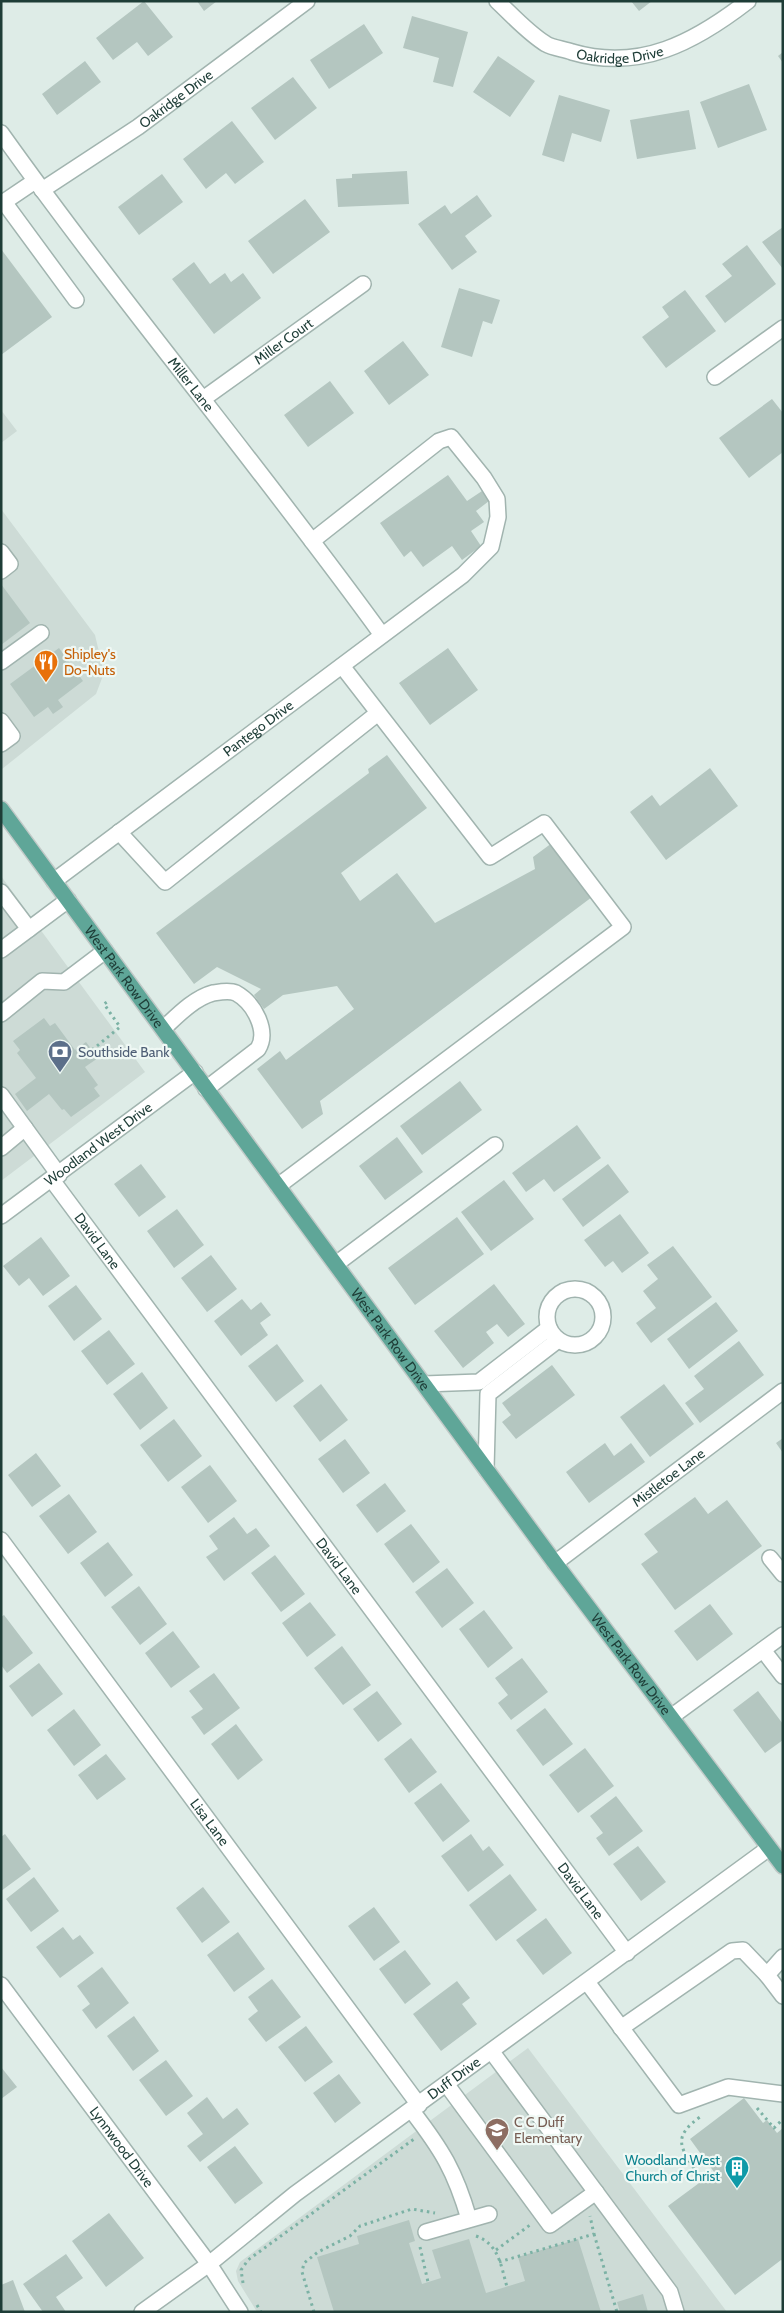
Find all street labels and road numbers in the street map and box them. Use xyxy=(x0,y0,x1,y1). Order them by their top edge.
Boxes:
street label: Oakridge Drive xyxy=(574,42,665,67)
street label: Oakridge Drive xyxy=(135,65,216,132)
street label: Miller Court xyxy=(250,314,317,368)
street label: Miller Lane xyxy=(164,353,218,415)
street label: Pantego Drive xyxy=(219,696,297,760)
street label: West Park Row Drive xyxy=(81,922,168,1031)
street label: Woodland West Drive xyxy=(41,1098,156,1190)
street label: David Lane xyxy=(70,1209,124,1273)
street label: West Park Row Drive xyxy=(347,1285,434,1394)
street label: Mistletoe Lane xyxy=(628,1444,708,1511)
street label: David Lane xyxy=(312,1534,366,1598)
street label: West Park Row Drive xyxy=(587,1610,675,1718)
street label: Lisa Lane xyxy=(186,1795,233,1849)
street label: David Lane xyxy=(554,1859,608,1923)
street label: Duff Drive xyxy=(424,2053,484,2103)
street label: Lynnwood Drive xyxy=(86,2103,158,2191)

